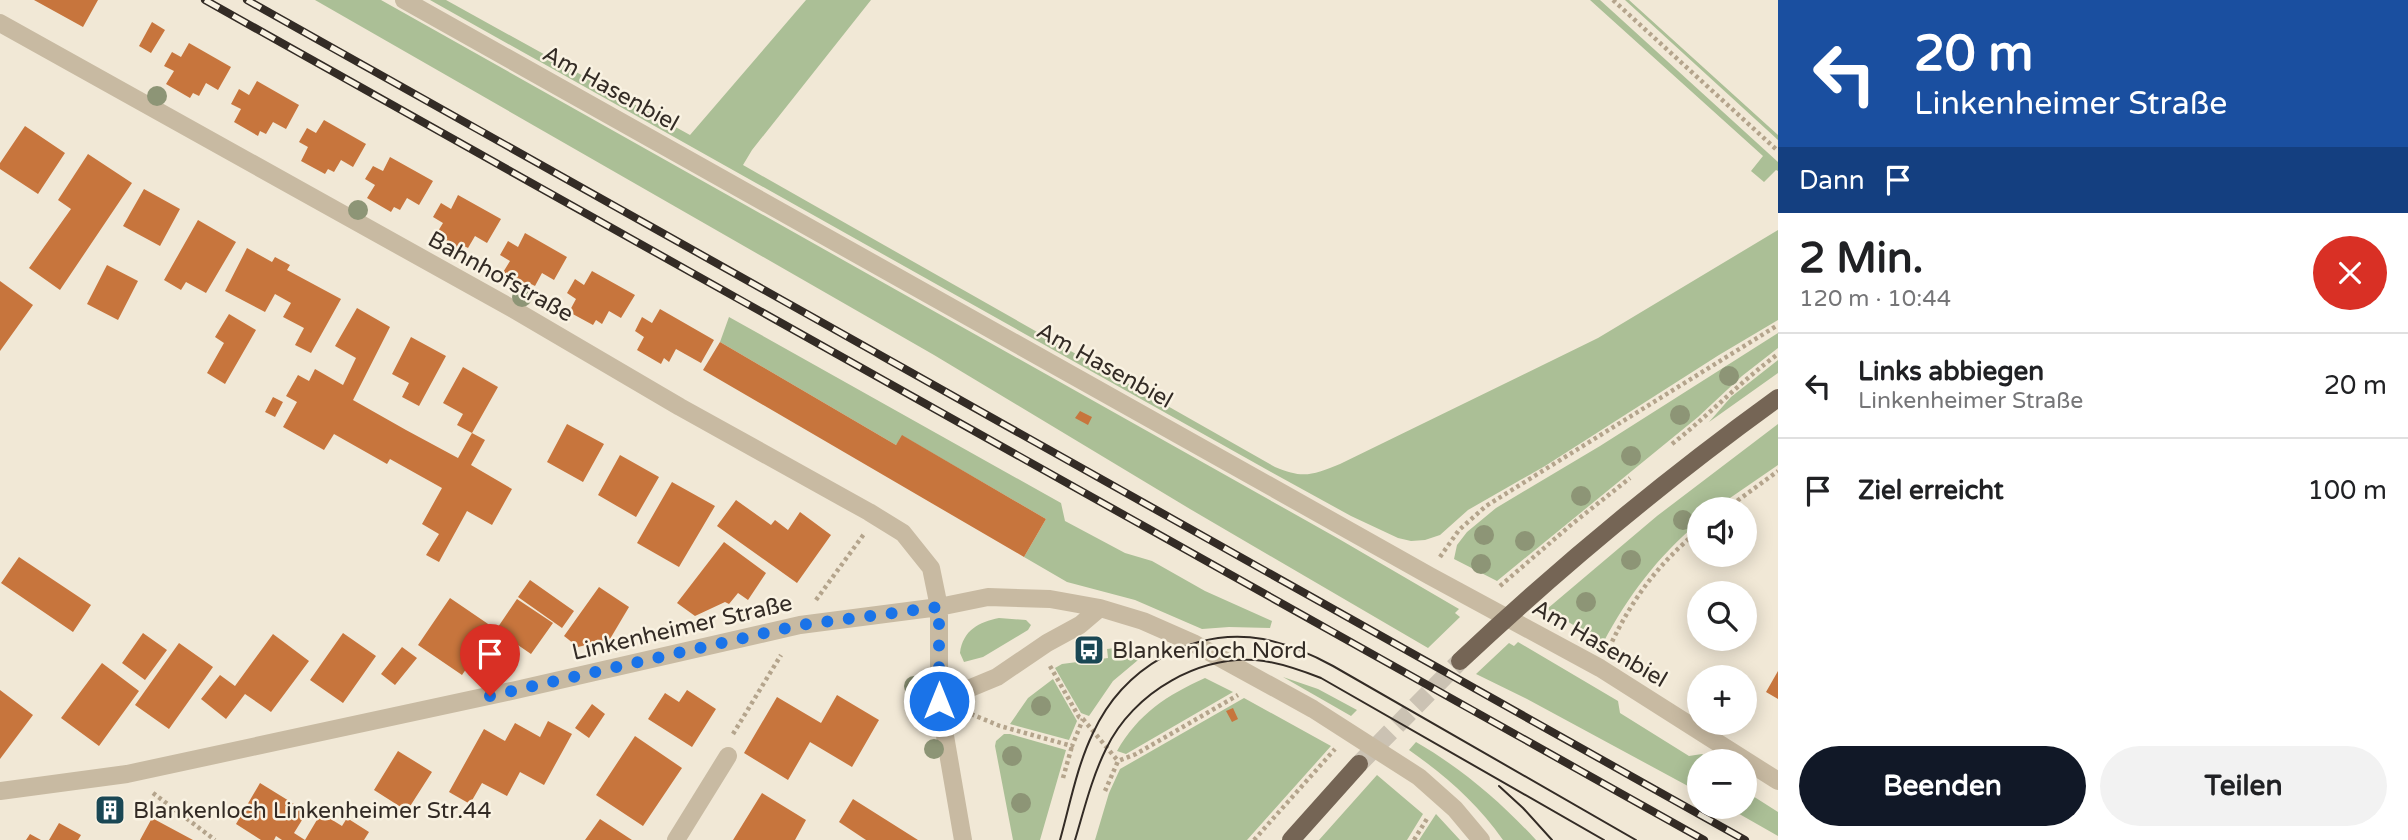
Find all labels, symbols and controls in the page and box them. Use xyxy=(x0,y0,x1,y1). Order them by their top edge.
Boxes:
text: 20 m xyxy=(1914,25,2033,84)
icon: left xyxy=(1799,28,1890,119)
street label: Am Hasenbiel xyxy=(537,40,684,138)
text: Linkenheimer Straße xyxy=(1914,85,2227,123)
icon: arrive xyxy=(1879,161,1917,199)
text: Dann xyxy=(1799,165,1865,196)
street label: Bahnhofstraße xyxy=(423,225,578,328)
text: 2 Min. xyxy=(1799,233,1923,284)
button: close xyxy=(2313,236,2387,310)
text: 120 m · 10:44 xyxy=(1799,285,1951,313)
street label: Am Hasenbiel xyxy=(1031,317,1178,415)
text: Links abbiegen xyxy=(1858,356,2044,387)
icon: left xyxy=(1799,367,1837,405)
text: 20 m xyxy=(2324,370,2387,401)
text: Linkenheimer Straße xyxy=(1858,387,2083,415)
icon: arrive xyxy=(1799,472,1837,510)
text: Ziel erreicht xyxy=(1858,475,2004,506)
text: 100 m xyxy=(2307,475,2387,506)
map controls xyxy=(1687,497,1757,819)
button: sound xyxy=(1687,497,1757,567)
button: search xyxy=(1687,581,1757,651)
street label: Linkenheimer Straße xyxy=(569,589,795,667)
street label: Am Hasenbiel xyxy=(1527,594,1672,694)
pin xyxy=(460,624,520,696)
bus stop icon: Blankenloch Nord xyxy=(1072,633,1106,667)
icon: arrive xyxy=(471,635,509,673)
place label: Blankenloch Nord xyxy=(1112,637,1307,665)
position arrow xyxy=(902,664,976,738)
button: + xyxy=(1687,665,1757,735)
button: Beenden xyxy=(1799,746,2086,826)
button: Teilen xyxy=(2100,746,2387,826)
button: − xyxy=(1687,749,1757,819)
building icon: Blankenloch Linkenheimer Str.44 xyxy=(93,793,127,827)
place label: Blankenloch Linkenheimer Str.44 xyxy=(133,797,492,825)

